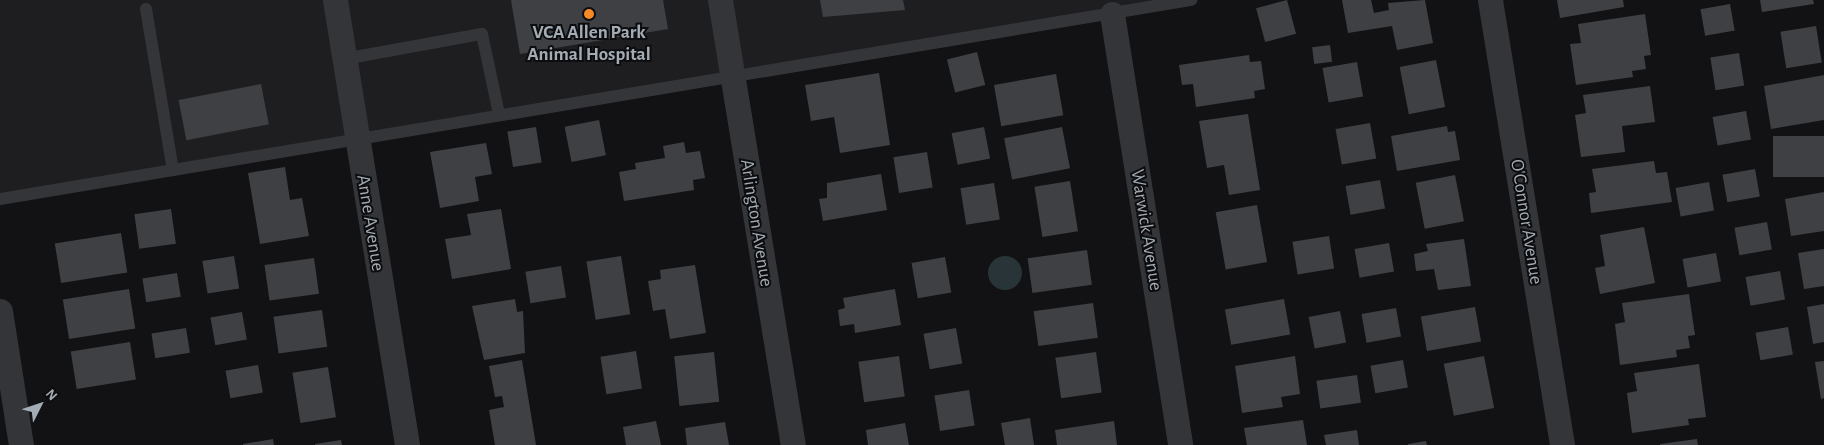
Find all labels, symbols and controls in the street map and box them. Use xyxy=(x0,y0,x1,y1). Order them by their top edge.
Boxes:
marker: VCA Allen Park Animal Hospital xyxy=(583,8,595,20)
place label: VCA Allen Park Animal Hospital xyxy=(527,22,651,66)
street label: Arlington Avenue xyxy=(735,158,777,288)
street label: O'Connor Avenue xyxy=(1505,158,1547,286)
street label: Warwick Avenue xyxy=(1125,168,1167,292)
street label: Anne Avenue xyxy=(351,173,389,273)
north arrow xyxy=(15,380,65,430)
text: N xyxy=(43,387,60,403)

